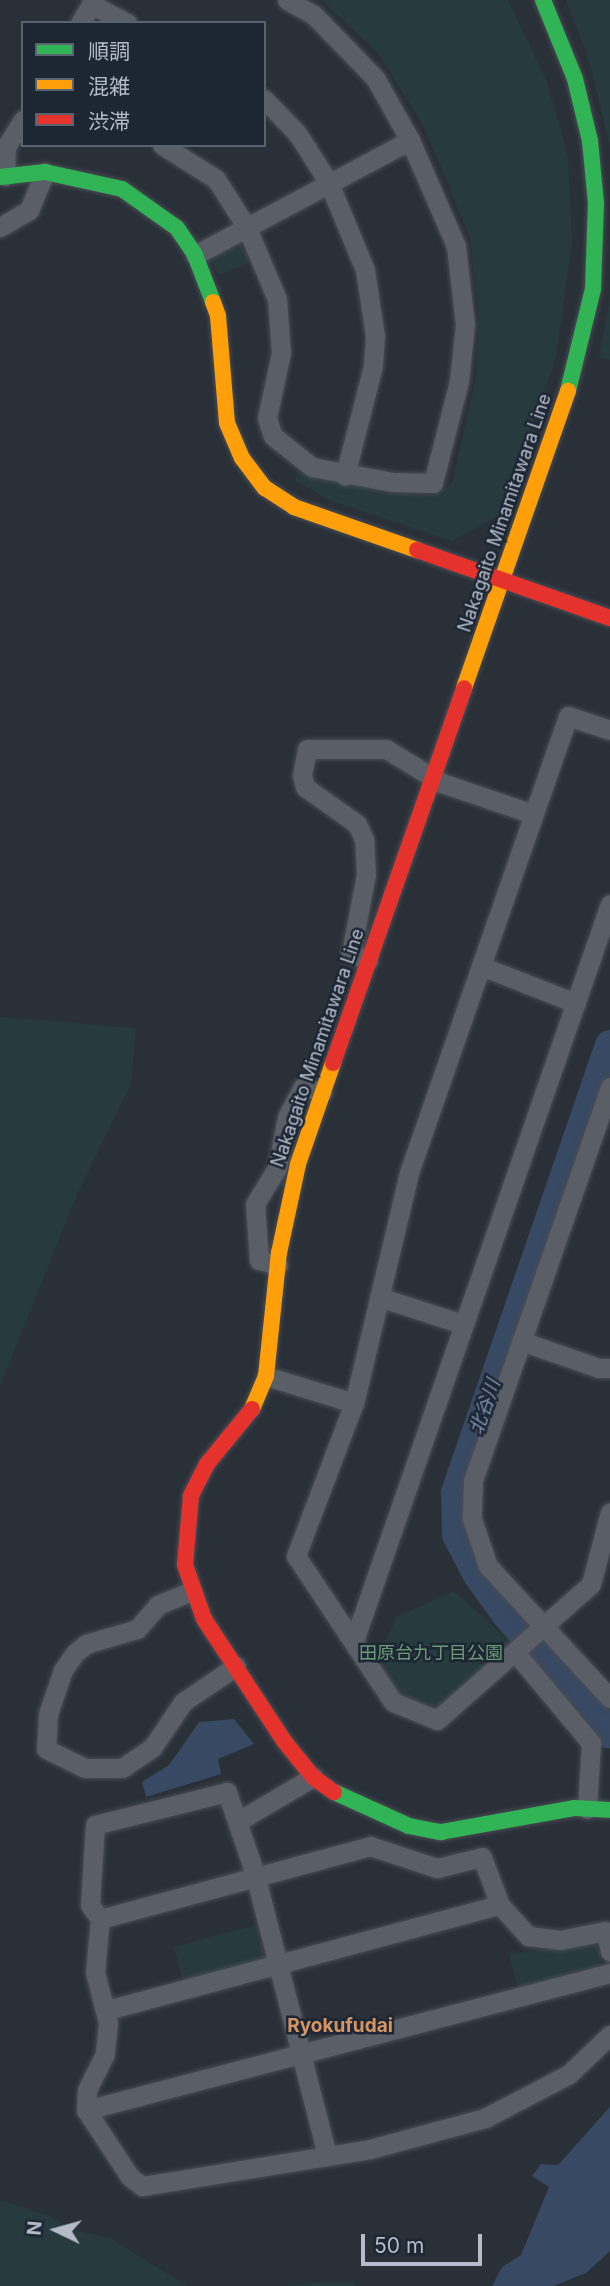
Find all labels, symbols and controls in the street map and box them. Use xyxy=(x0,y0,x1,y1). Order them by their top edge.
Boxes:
legend xyxy=(21,21,266,147)
text: 順調 xyxy=(88,39,130,64)
text: 混雑 xyxy=(88,74,130,99)
text: 渋滞 xyxy=(88,109,130,134)
street label: Nakagaito Minamitawara Line xyxy=(454,391,556,635)
street label: Nakagaito Minamitawara Line xyxy=(267,926,369,1170)
water label: 北谷川 xyxy=(465,1376,505,1438)
park label: 田原台九丁目公園 xyxy=(359,1642,503,1664)
district label: Ryokufudai xyxy=(287,2015,393,2037)
north arrow xyxy=(21,2195,91,2265)
text: N xyxy=(22,2220,47,2236)
scale bar xyxy=(365,2220,486,2264)
text: 50 m xyxy=(374,2233,424,2258)

